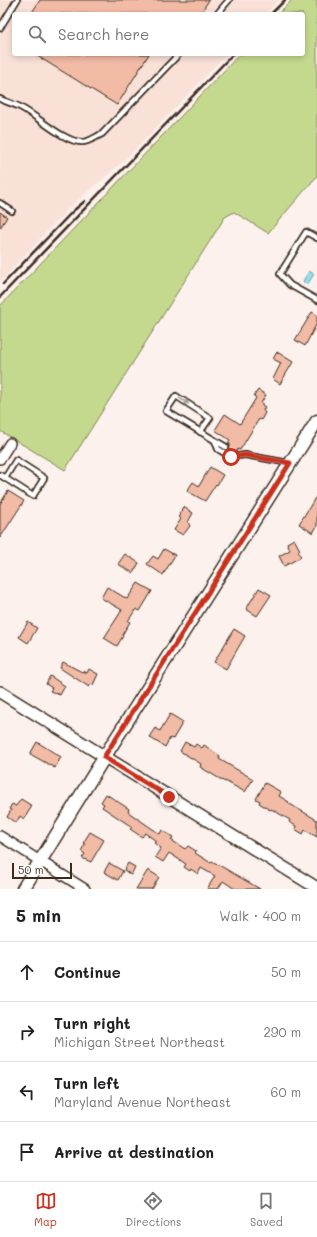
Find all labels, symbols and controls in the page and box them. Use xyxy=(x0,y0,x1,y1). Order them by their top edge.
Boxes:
search box xyxy=(12,12,305,56)
icon: search xyxy=(26,23,48,45)
text: Search here xyxy=(58,24,149,44)
one-way arrow xyxy=(178,398,190,405)
route start xyxy=(222,448,240,466)
route end xyxy=(160,788,178,806)
scale bar xyxy=(12,861,72,880)
text: 50 m xyxy=(18,862,44,877)
text: 5 min xyxy=(16,904,61,926)
text: Walk · 400 m xyxy=(219,907,301,924)
icon: ahead xyxy=(16,961,38,983)
text: Continue xyxy=(54,962,121,982)
text: 50 m xyxy=(271,963,301,980)
text: Turn right xyxy=(54,1013,131,1033)
icon: right xyxy=(16,1021,38,1043)
text: 290 m xyxy=(264,1023,301,1040)
text: Michigan Street Northeast xyxy=(54,1033,225,1050)
text: Turn left xyxy=(54,1073,119,1093)
icon: left xyxy=(16,1081,38,1103)
text: 60 m xyxy=(271,1083,301,1100)
text: Maryland Avenue Northeast xyxy=(54,1093,231,1110)
icon: arrive xyxy=(16,1141,38,1163)
text: Arrive at destination xyxy=(54,1142,214,1162)
tab: Map xyxy=(34,1190,57,1229)
tab: Directions xyxy=(125,1190,181,1229)
tab: Saved xyxy=(250,1190,283,1229)

